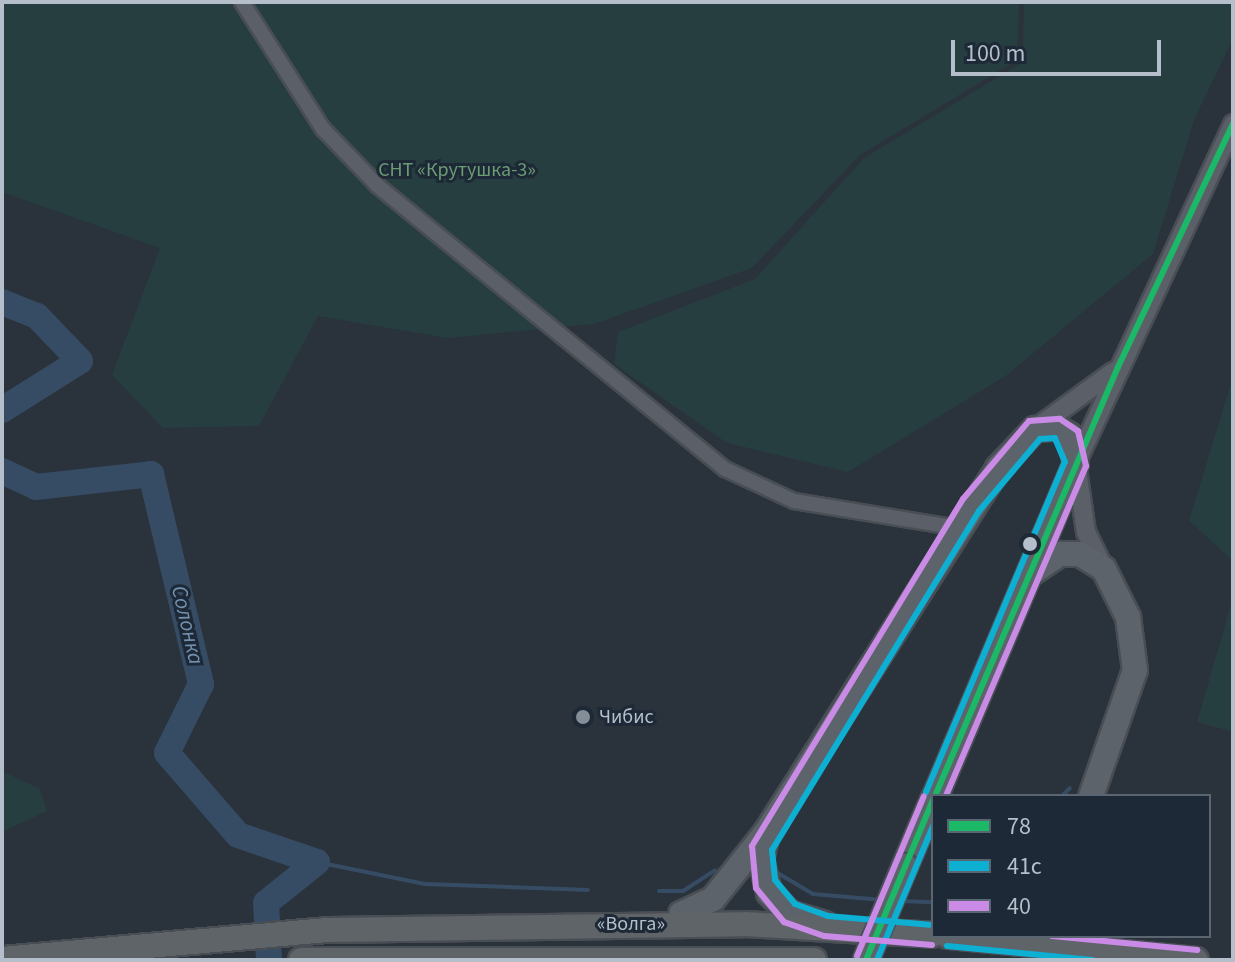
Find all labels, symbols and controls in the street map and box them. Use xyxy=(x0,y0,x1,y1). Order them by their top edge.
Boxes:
scale bar xyxy=(955,24,1165,74)
text: 100 m xyxy=(965,36,1025,71)
park label: СНТ «Крутушка-3» xyxy=(378,158,536,182)
unlabelled marker xyxy=(1022,536,1038,552)
water label: Солонка xyxy=(165,583,209,667)
place label: Чибис xyxy=(599,705,654,729)
marker: Чибис xyxy=(574,708,592,726)
legend xyxy=(931,794,1211,938)
text: 78 xyxy=(1007,809,1031,844)
text: 41с xyxy=(1007,849,1042,884)
text: 40 xyxy=(1007,889,1031,924)
street label: «Волга» xyxy=(597,912,665,936)

